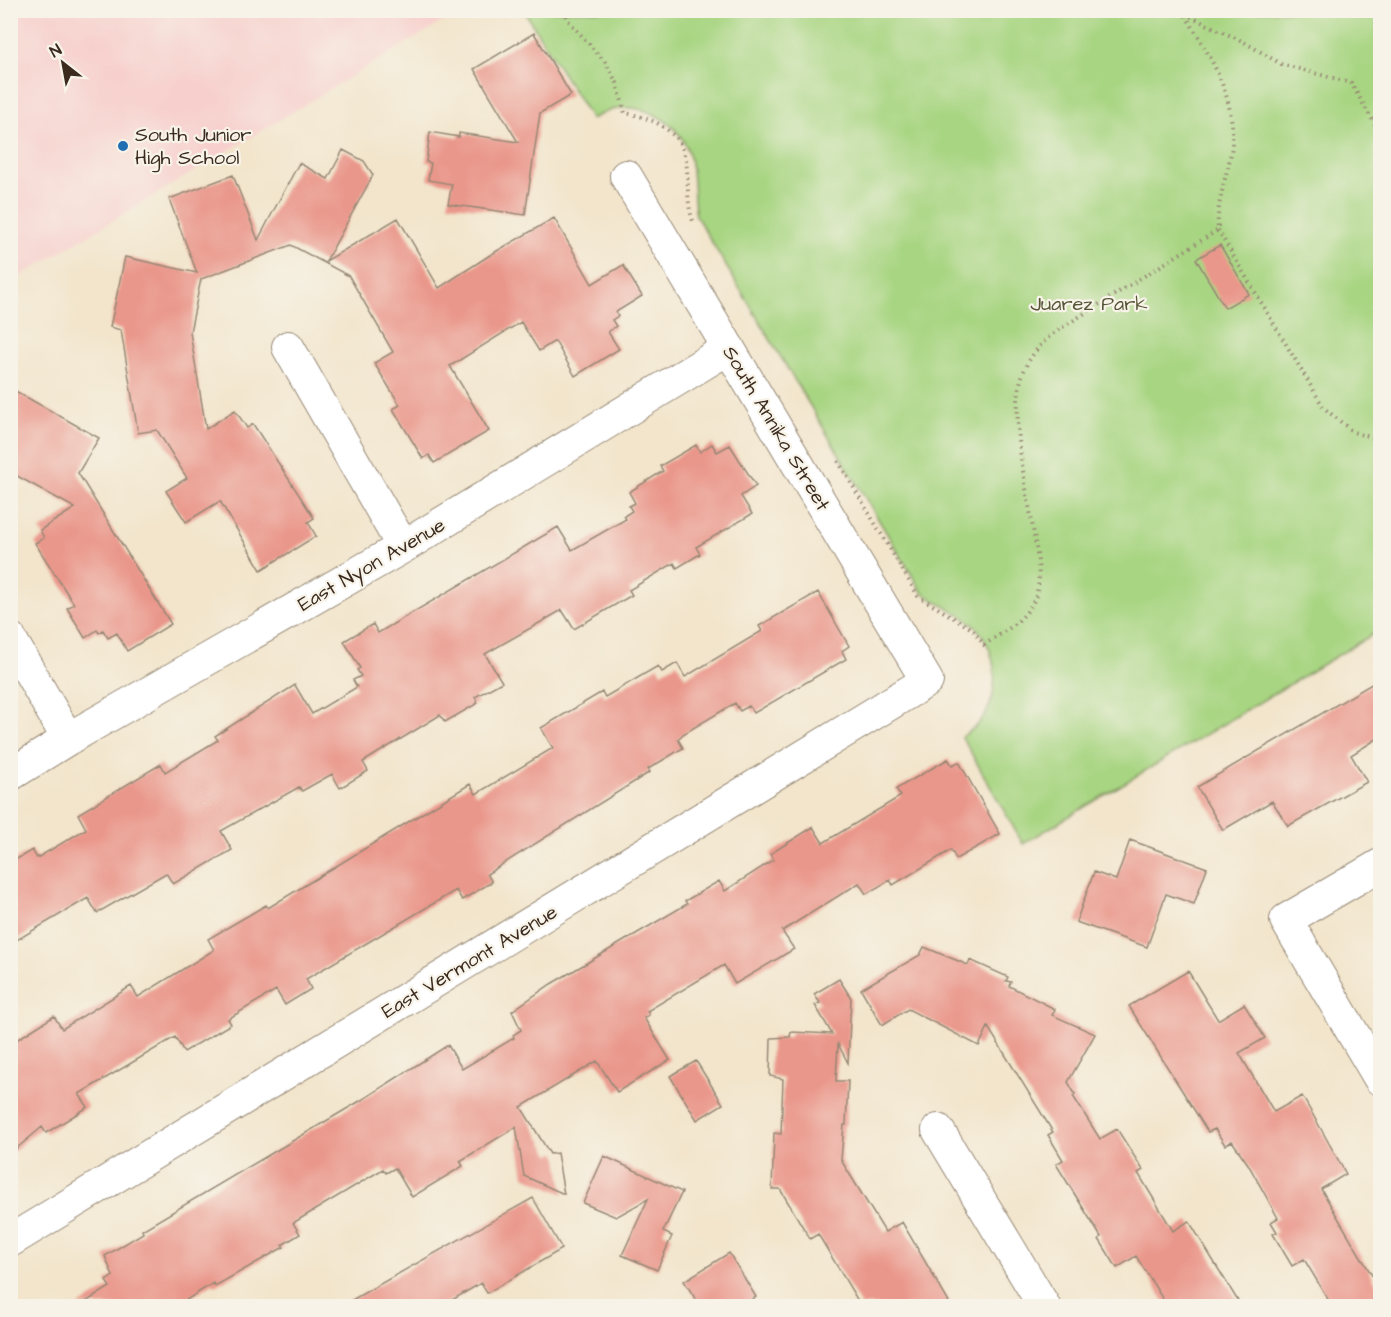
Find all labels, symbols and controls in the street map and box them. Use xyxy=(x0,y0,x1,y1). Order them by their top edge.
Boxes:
north arrow xyxy=(33,33,93,93)
text: N xyxy=(46,39,66,63)
place label: South Junior High School xyxy=(135,121,251,173)
marker: South Junior High School xyxy=(116,139,130,153)
park label: Juarez Park xyxy=(1031,290,1147,318)
street label: South Annika Street xyxy=(716,341,837,516)
street label: East Nyon Avenue xyxy=(293,511,451,619)
street label: East Vermont Avenue xyxy=(376,898,563,1025)

